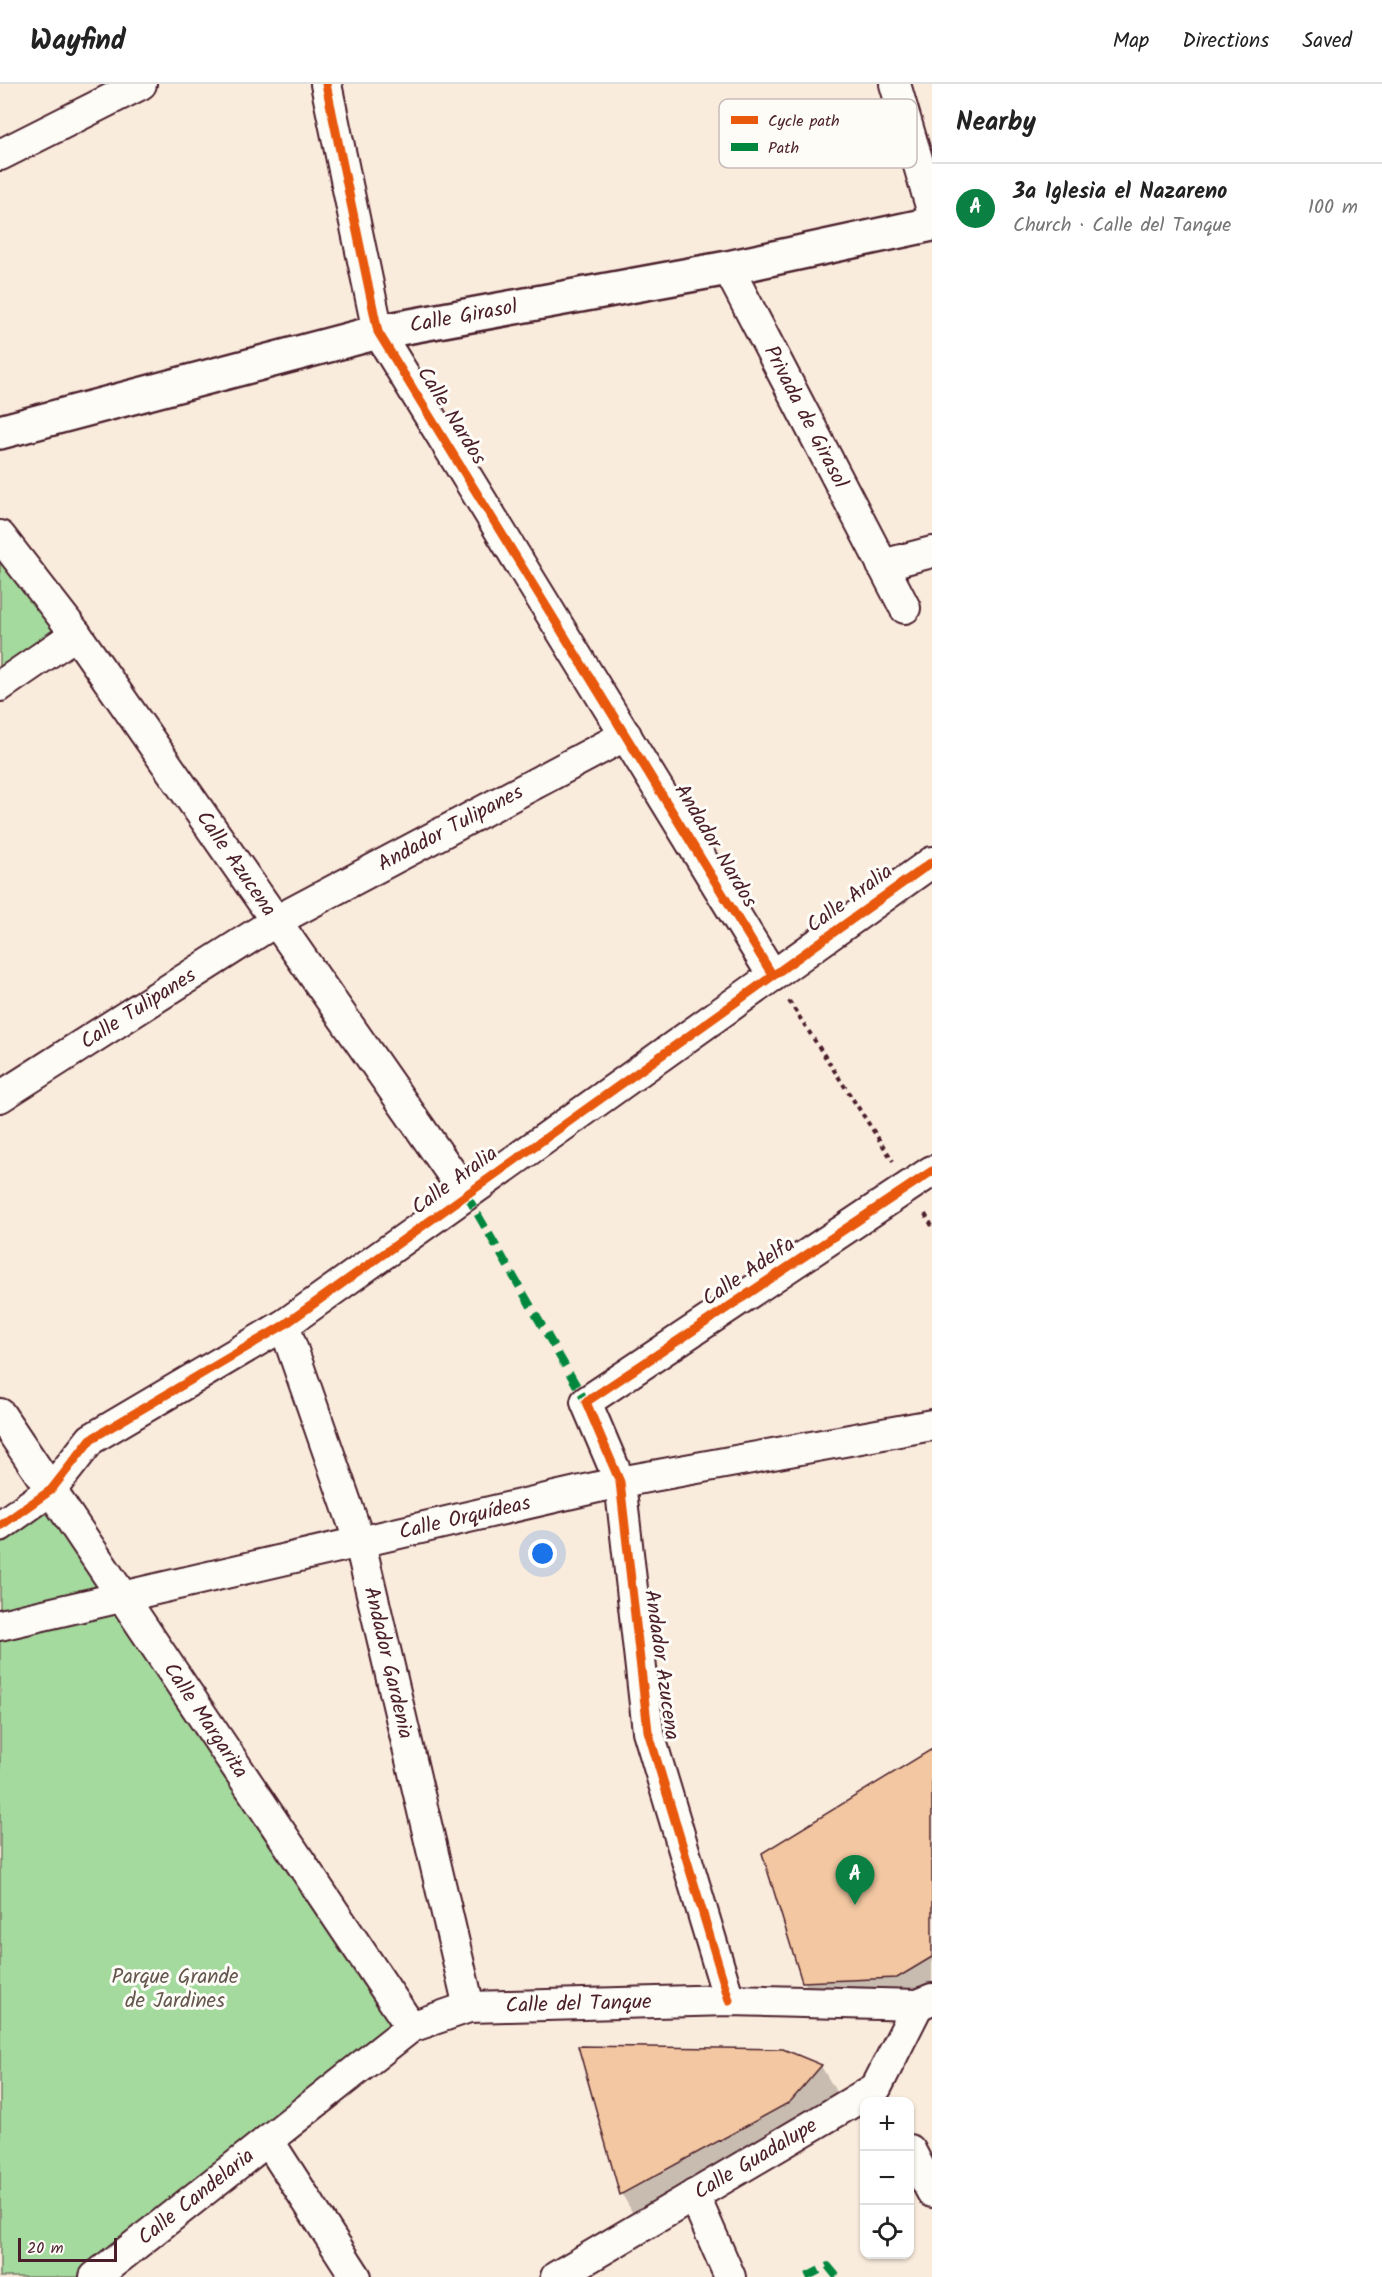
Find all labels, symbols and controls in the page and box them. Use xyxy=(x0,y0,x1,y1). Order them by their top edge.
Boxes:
text: Wayfind xyxy=(30,19,126,64)
text: Map xyxy=(1113,25,1149,58)
text: Directions xyxy=(1182,25,1269,58)
text: Saved xyxy=(1302,25,1352,58)
legend xyxy=(719,99,917,168)
text: Nearby xyxy=(956,102,1036,144)
text: Cycle path xyxy=(768,109,840,134)
text: Path xyxy=(768,136,799,161)
text: 3a Iglesia el Nazareno xyxy=(1013,175,1227,210)
text: A xyxy=(969,192,982,224)
text: 100 m xyxy=(1308,192,1358,224)
text: Church · Calle del Tanque xyxy=(1013,210,1231,242)
street label: Calle Girasol xyxy=(407,290,520,342)
street label: Privada de Girasol xyxy=(755,340,857,494)
street label: Calle Nardos xyxy=(408,360,494,472)
street label: Andador Tulipanes xyxy=(372,776,529,881)
street label: Andador Nardos xyxy=(665,778,765,914)
street label: Calle Azucena xyxy=(187,804,285,924)
street label: Calle Aralia xyxy=(800,856,900,942)
street label: Calle Tulipanes xyxy=(74,959,203,1058)
street label: Calle Aralia xyxy=(405,1138,505,1224)
street label: Calle Adelfa xyxy=(696,1229,802,1315)
street label: Calle Orquídeas xyxy=(396,1487,534,1549)
your location xyxy=(528,1539,557,1568)
street label: Andador Gardenia xyxy=(354,1583,422,1742)
street label: Andador Azucena xyxy=(634,1588,688,1742)
street label: Calle Margarita xyxy=(155,1656,256,1785)
pin: A xyxy=(836,1856,874,1905)
park label: Parque Grande de Jardines xyxy=(112,1961,239,2018)
street label: Calle del Tanque xyxy=(505,1986,653,2023)
map controls xyxy=(860,2097,914,2259)
button: + xyxy=(860,2097,914,2151)
street label: Calle Guadalupe xyxy=(688,2109,824,2208)
street label: Calle Candelaria xyxy=(131,2140,262,2254)
button: − xyxy=(860,2151,914,2205)
button: locate xyxy=(860,2205,914,2259)
scale bar xyxy=(18,2235,117,2262)
text: 20 m xyxy=(27,2236,63,2261)

